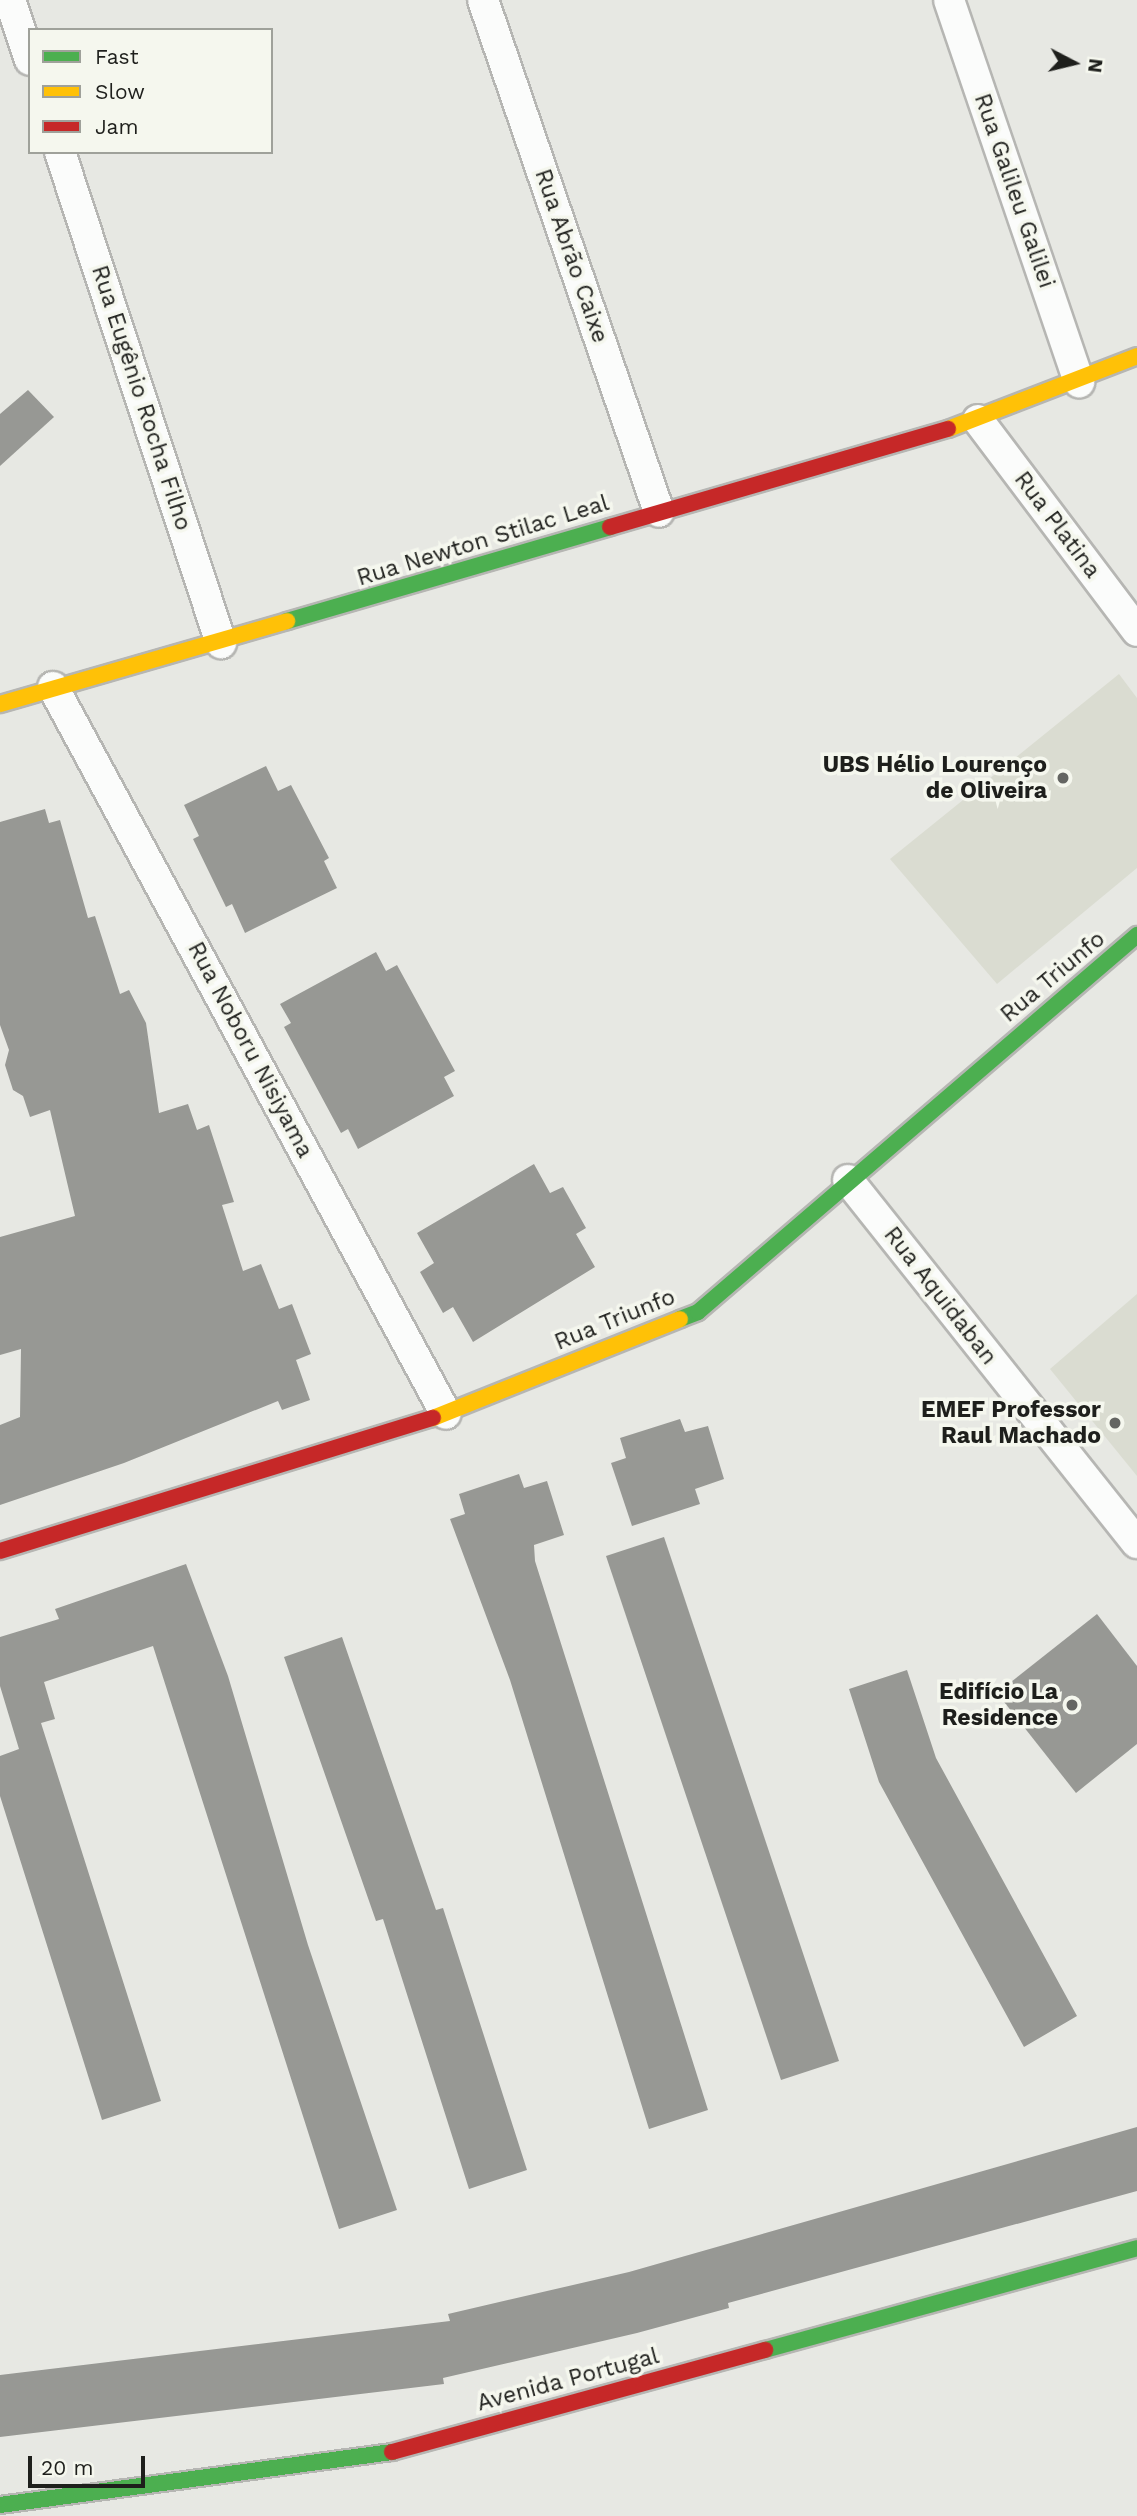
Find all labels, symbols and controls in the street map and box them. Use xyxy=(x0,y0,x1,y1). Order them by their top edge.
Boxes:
legend xyxy=(28,28,273,154)
north arrow xyxy=(1039,28,1109,98)
text: Fast xyxy=(95,44,139,69)
text: N xyxy=(1083,57,1108,74)
text: Slow xyxy=(95,79,145,104)
street label: Rua Galileu Galilei xyxy=(968,90,1060,292)
text: Jam xyxy=(95,114,138,139)
street label: Rua Abrão Caixe xyxy=(528,165,614,347)
street label: Rua Eugênio Rocha Filho xyxy=(85,262,197,534)
street label: Rua Platina xyxy=(1008,466,1106,584)
street label: Rua Newton Stilac Leal xyxy=(353,489,613,593)
place label: UBS Hélio Lourenço de Oliveira xyxy=(823,751,1047,805)
marker: UBS Hélio Lourenço de Oliveira xyxy=(1053,768,1073,788)
street label: Rua Triunfo xyxy=(995,925,1111,1029)
street label: Rua Noboru Nisiyama xyxy=(181,937,319,1163)
street label: Rua Aquidaban xyxy=(877,1221,1003,1371)
street label: Rua Triunfo xyxy=(550,1283,680,1357)
place label: EMEF Professor Raul Machado xyxy=(921,1396,1101,1450)
marker: EMEF Professor Raul Machado xyxy=(1107,1415,1123,1431)
place label: Edifício La Residence xyxy=(939,1678,1058,1732)
marker: Edifício La Residence xyxy=(1064,1697,1080,1713)
street label: Avenida Portugal xyxy=(474,2342,662,2418)
scale bar xyxy=(32,2442,149,2486)
text: 20 m xyxy=(41,2455,93,2480)

